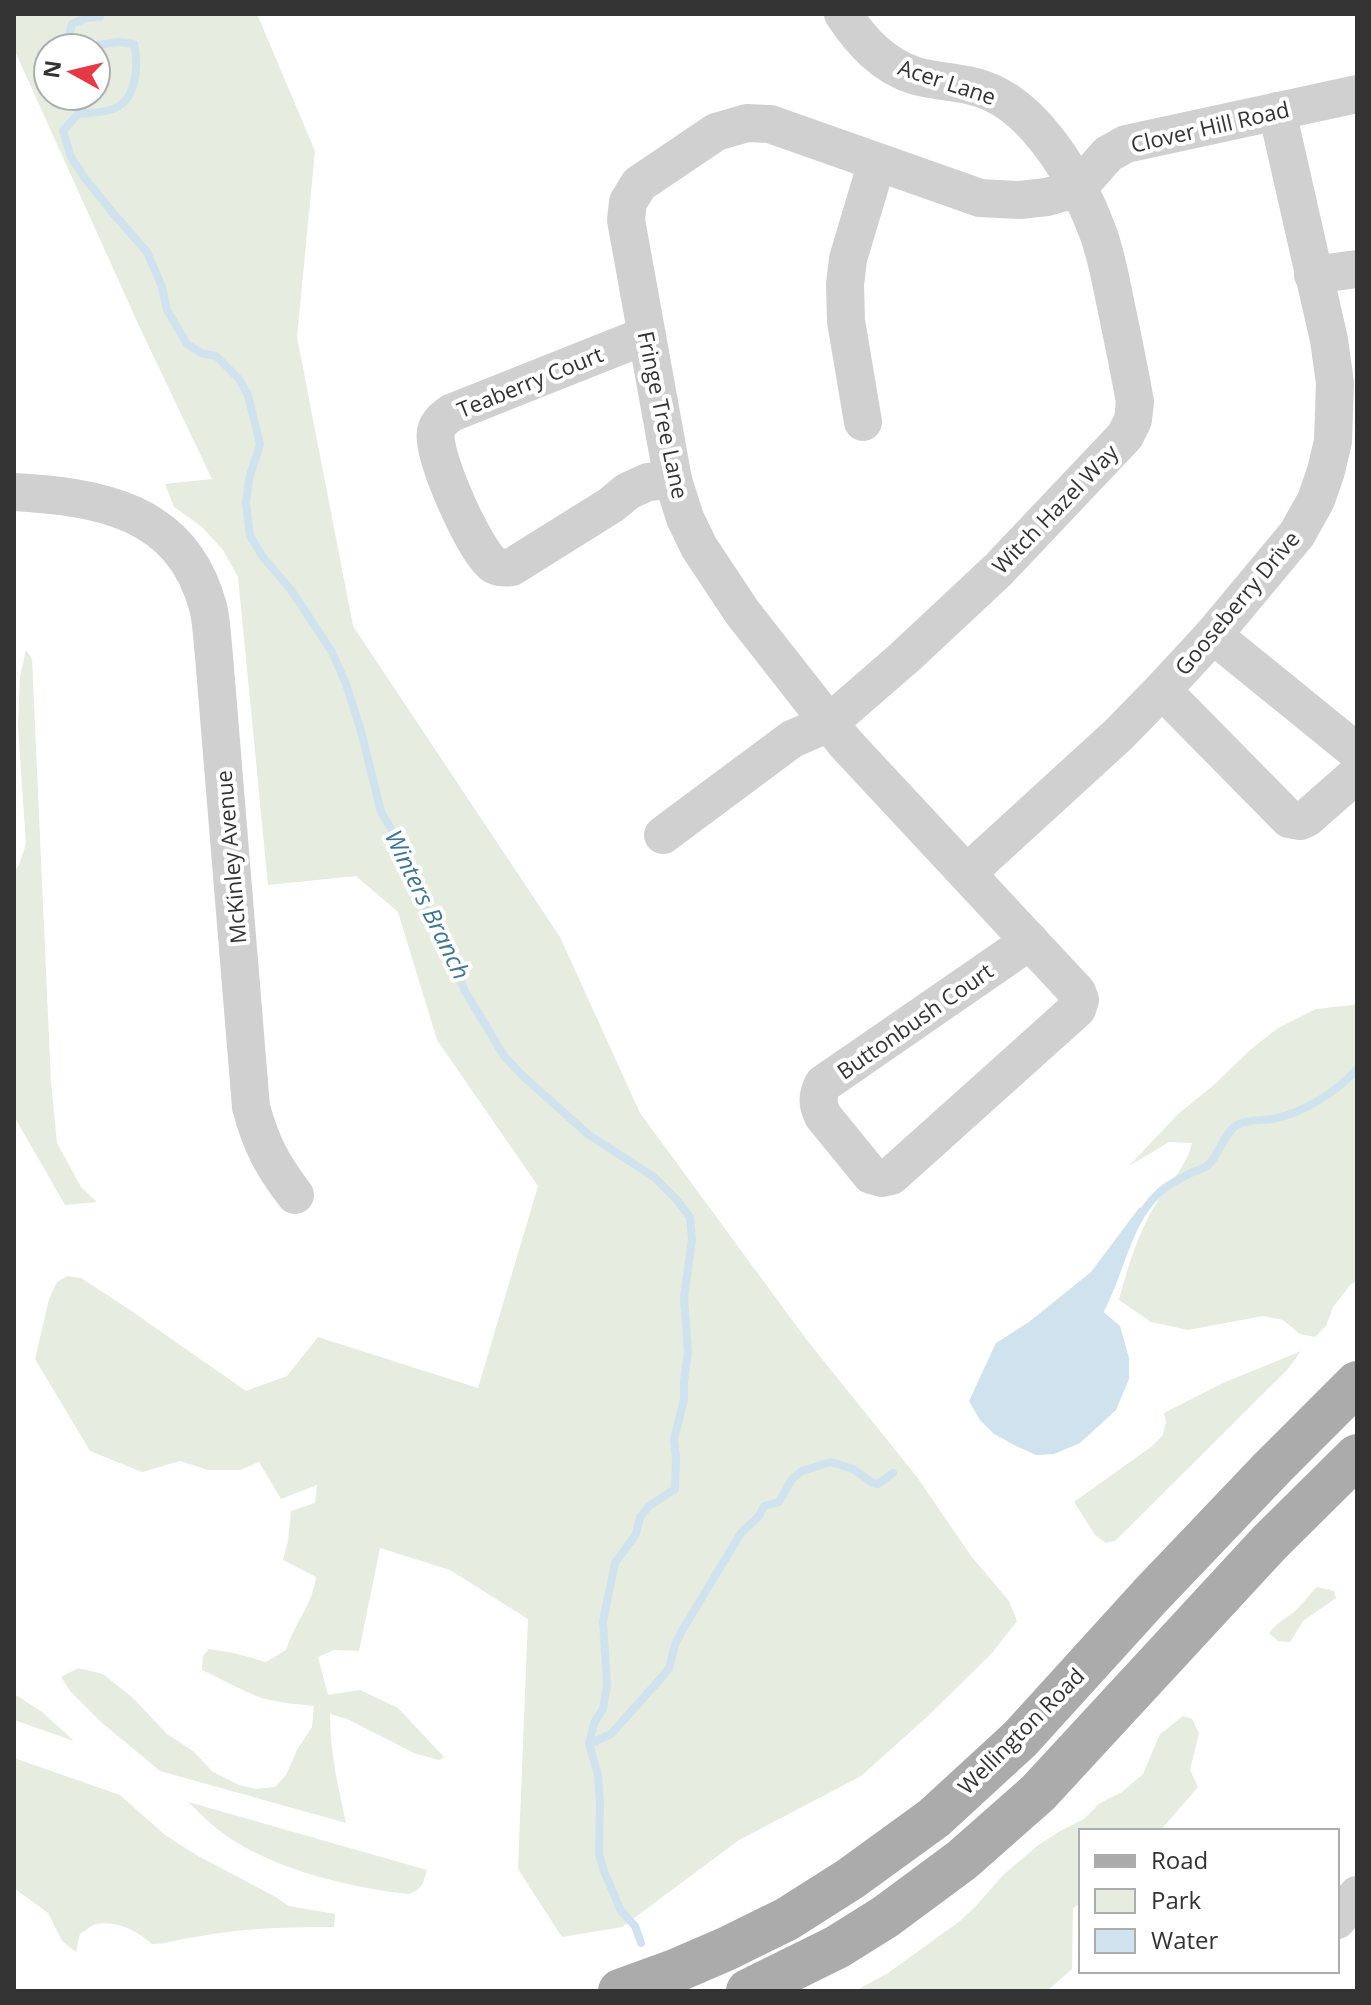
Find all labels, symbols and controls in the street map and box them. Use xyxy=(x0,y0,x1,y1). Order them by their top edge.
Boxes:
north arrow xyxy=(32,32,112,112)
street label: Acer Lane xyxy=(895,51,1000,111)
text: N xyxy=(35,58,67,80)
street label: Clover Hill Road xyxy=(1128,93,1292,159)
street label: Fringe Tree Lane xyxy=(632,328,696,501)
street label: Teaberry Court xyxy=(452,338,607,424)
street label: Witch Hazel Way xyxy=(985,436,1125,580)
street label: Gooseberry Drive xyxy=(1167,524,1305,681)
street label: McKinley Avenue xyxy=(207,769,253,945)
water label: Winters Branch xyxy=(378,824,479,984)
street label: Buttonbush Court xyxy=(830,955,999,1085)
street label: Wellington Road xyxy=(950,1660,1090,1800)
legend xyxy=(1079,1829,1339,1973)
text: Road xyxy=(1151,1843,1208,1876)
text: Park xyxy=(1151,1883,1202,1916)
text: Water xyxy=(1151,1923,1219,1956)

